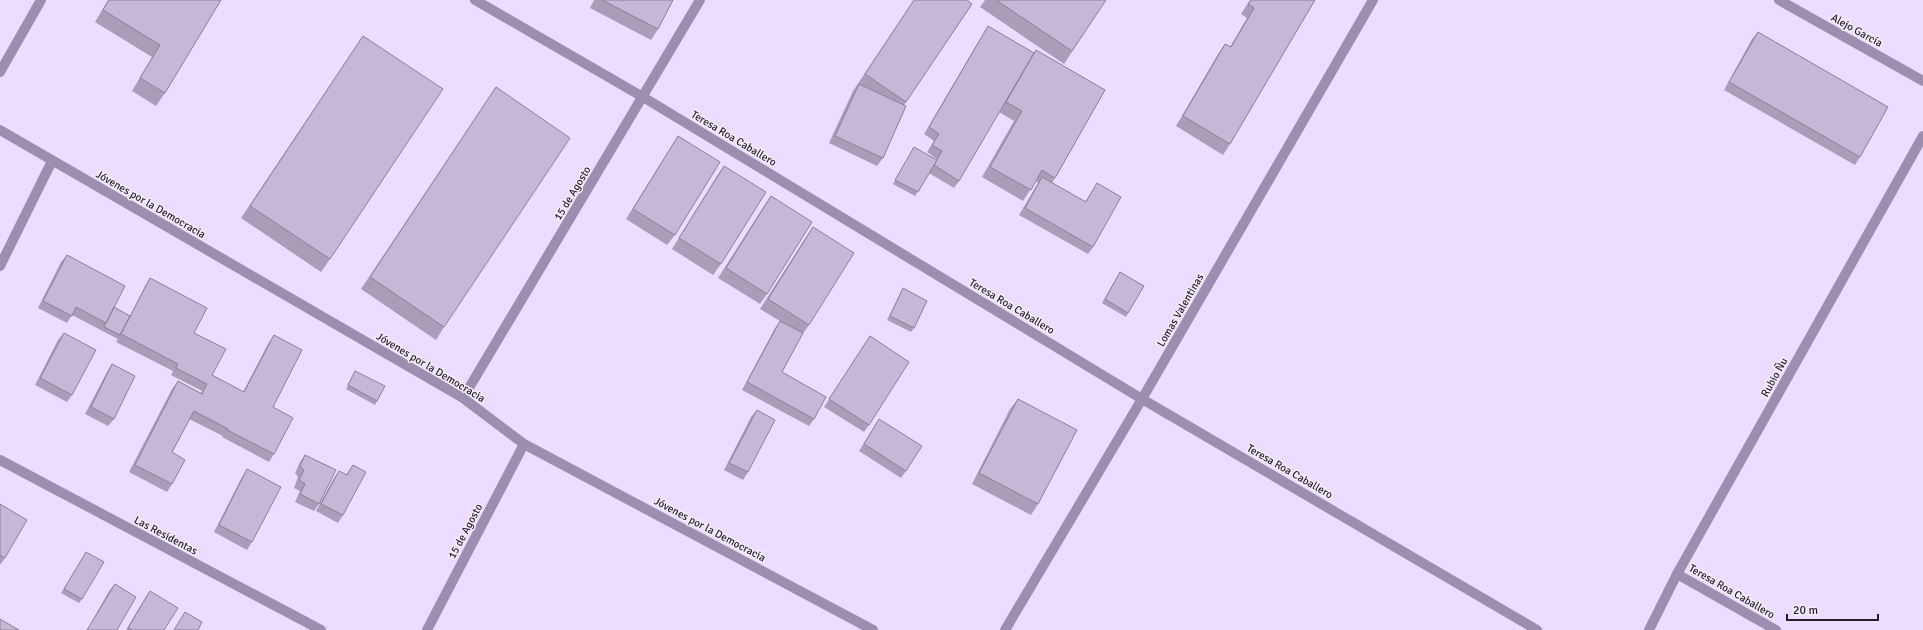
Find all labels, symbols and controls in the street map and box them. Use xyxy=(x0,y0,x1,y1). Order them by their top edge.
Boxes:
street label: Alejo García xyxy=(1829,11,1885,50)
street label: Teresa Roa Caballero xyxy=(689,108,779,169)
street label: 15 de Agosto xyxy=(551,164,594,223)
street label: Jóvenes por la Democracia xyxy=(94,168,208,241)
street label: Lomas Valentinas xyxy=(1154,271,1207,349)
street label: Teresa Roa Caballero xyxy=(967,276,1057,337)
street label: Jóvenes por la Democracia xyxy=(374,330,488,405)
street label: Rubio Ñu xyxy=(1758,355,1791,399)
street label: Teresa Roa Caballero xyxy=(1244,442,1335,501)
street label: Jóvenes por la Democracia xyxy=(652,494,768,565)
street label: 15 de Agosto xyxy=(445,501,486,561)
street label: Las Residentas xyxy=(132,513,200,558)
street label: Teresa Roa Caballero xyxy=(1686,562,1777,621)
scale bar xyxy=(1787,596,1878,622)
text: 20 m xyxy=(1793,603,1818,618)

